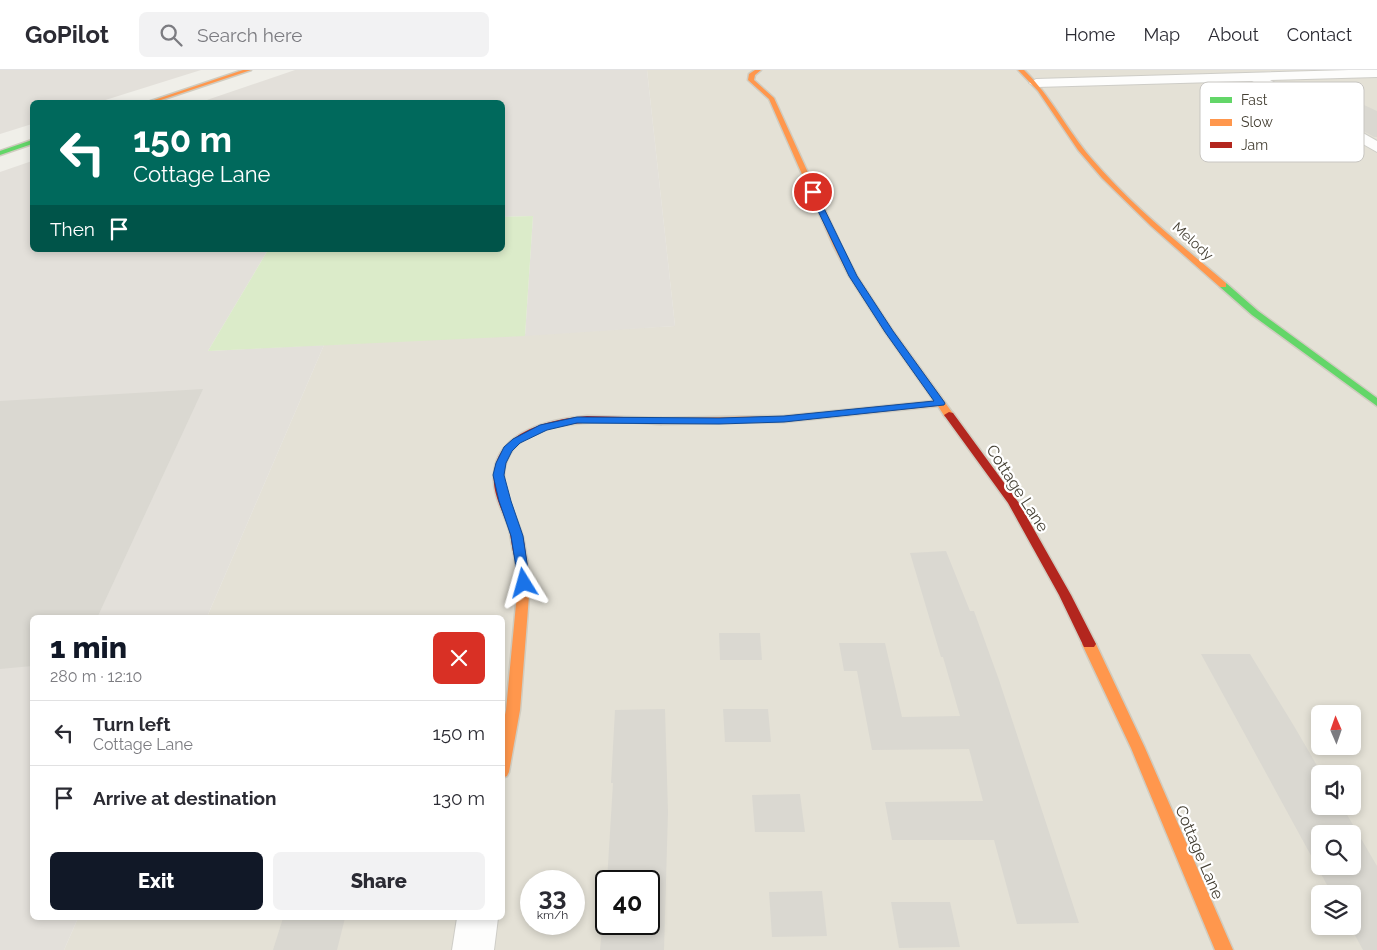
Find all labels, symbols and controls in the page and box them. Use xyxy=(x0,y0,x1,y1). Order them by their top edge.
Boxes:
search box xyxy=(139,12,489,57)
text: GoPilot xyxy=(25,20,109,49)
icon: search xyxy=(157,21,185,49)
text: Search here xyxy=(197,24,303,46)
text: Home xyxy=(1064,24,1115,45)
text: Map xyxy=(1143,24,1180,45)
text: About xyxy=(1208,24,1259,45)
text: Contact xyxy=(1287,24,1352,45)
legend xyxy=(1200,82,1364,162)
text: Fast xyxy=(1241,92,1268,108)
text: Slow xyxy=(1241,114,1273,130)
text: 150 m xyxy=(133,119,232,160)
icon: left xyxy=(50,120,115,185)
text: Jam xyxy=(1241,137,1268,153)
text: Cottage Lane xyxy=(133,161,270,187)
pin xyxy=(792,171,834,213)
icon: arrive xyxy=(799,178,827,206)
icon: arrive xyxy=(105,215,133,243)
text: Then xyxy=(50,218,95,240)
street label: Melody xyxy=(1170,219,1217,264)
street label: Cottage Lane xyxy=(982,441,1053,535)
position arrow xyxy=(497,556,549,608)
text: 1 min xyxy=(50,630,127,665)
button: close xyxy=(433,632,485,684)
text: 280 m · 12:10 xyxy=(50,667,142,686)
north arrow xyxy=(1311,705,1361,755)
map controls xyxy=(1311,705,1361,935)
text: Turn left xyxy=(93,713,170,735)
icon: left xyxy=(50,719,78,747)
text: 150 m xyxy=(433,722,485,744)
text: Cottage Lane xyxy=(93,735,193,754)
button: sound xyxy=(1311,765,1361,815)
icon: arrive xyxy=(50,784,78,812)
text: Arrive at destination xyxy=(93,787,277,809)
text: 130 m xyxy=(433,787,485,809)
street label: Cottage Lane xyxy=(1171,802,1228,902)
button: search xyxy=(1311,825,1361,875)
button: Exit xyxy=(50,852,263,910)
button: Share xyxy=(273,852,485,910)
speed limit sign: 40 xyxy=(595,870,660,935)
text: 33 xyxy=(539,881,566,911)
button: layers xyxy=(1311,885,1361,935)
text: km/h xyxy=(537,908,568,922)

